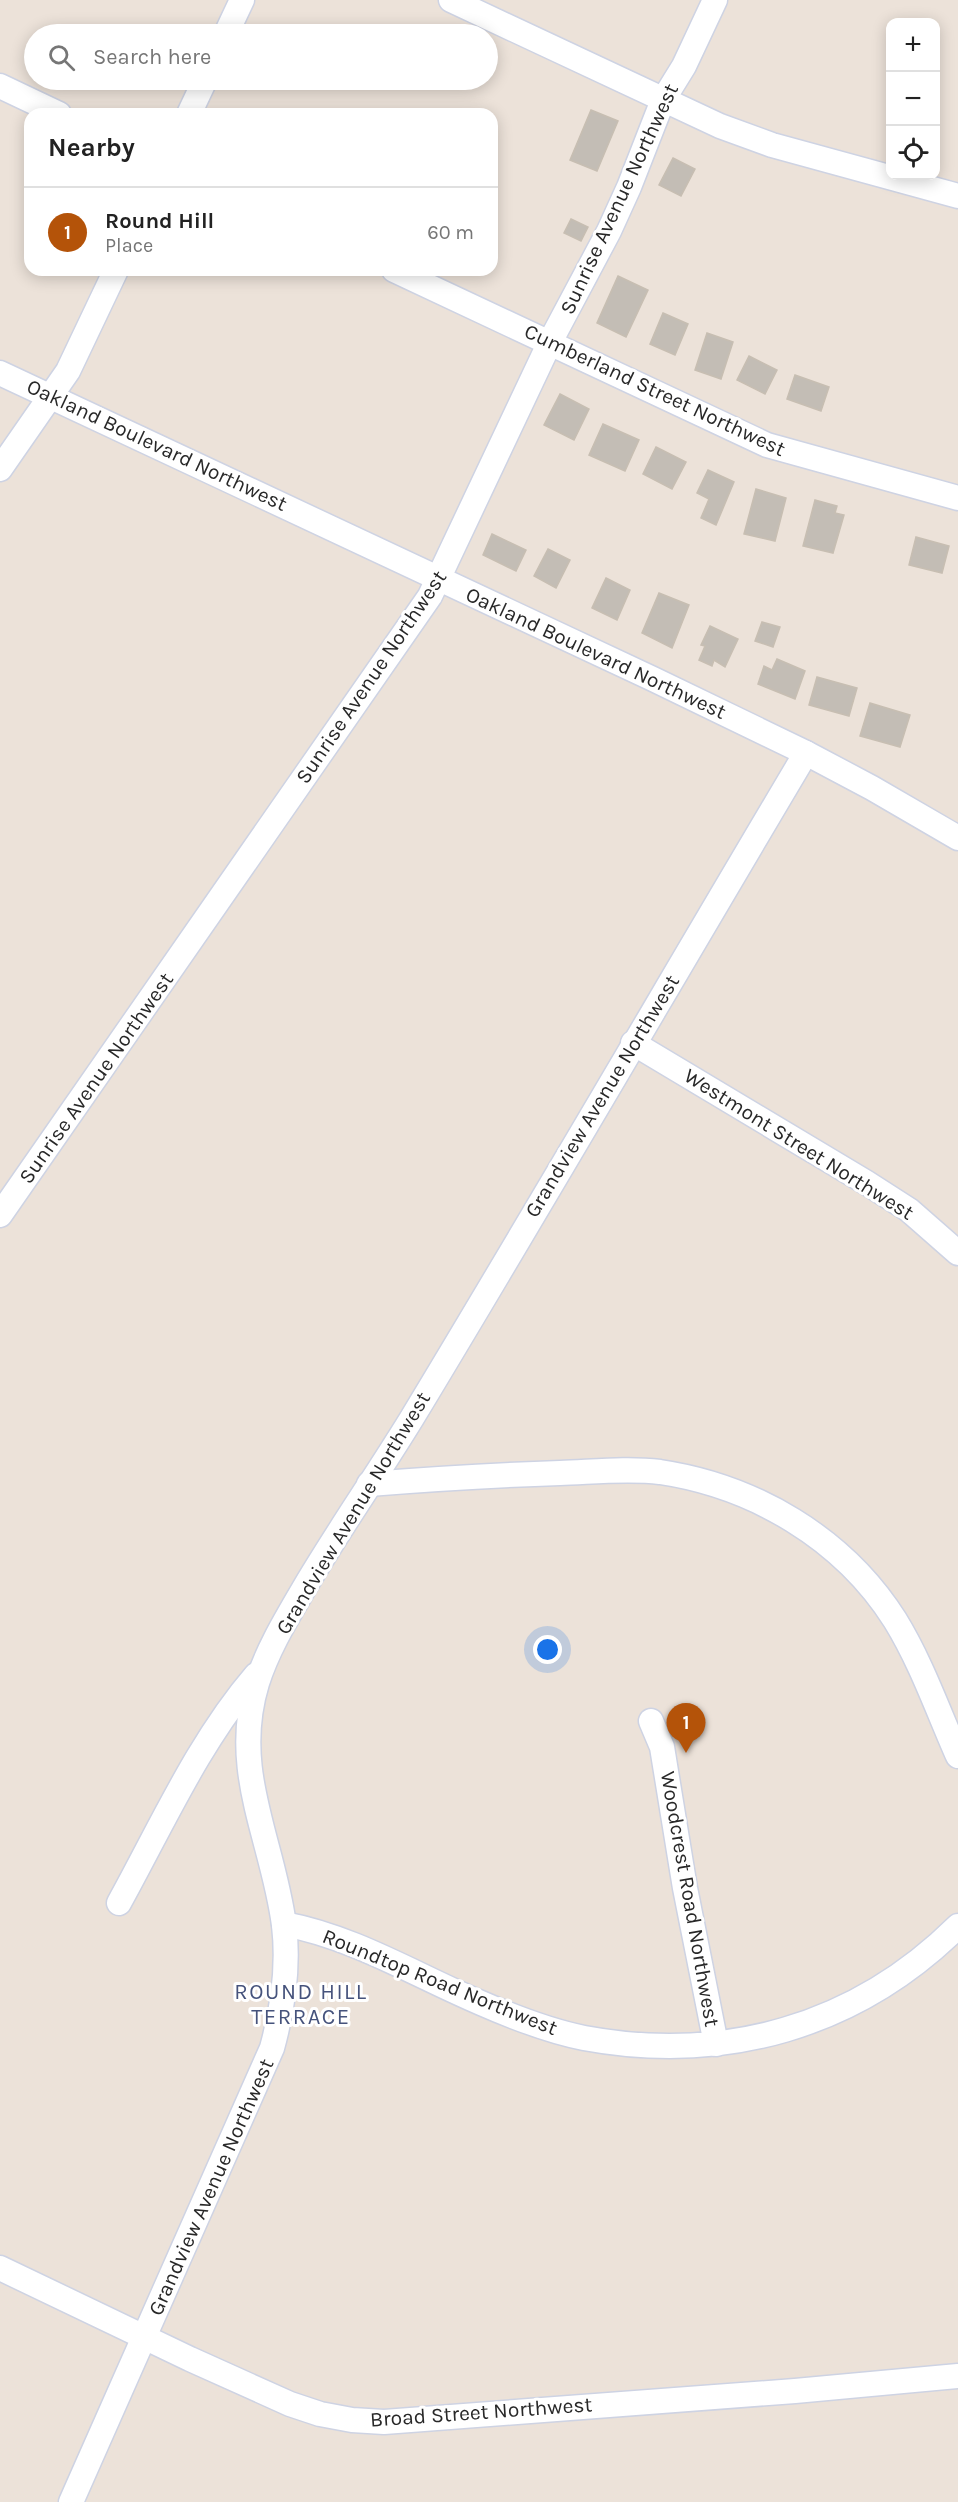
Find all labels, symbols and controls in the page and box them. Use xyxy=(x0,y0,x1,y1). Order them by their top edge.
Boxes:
map controls xyxy=(886,18,940,180)
button: + xyxy=(886,18,940,72)
search box xyxy=(24,24,498,90)
icon: search xyxy=(45,41,78,74)
text: Search here xyxy=(93,44,211,70)
button: − xyxy=(886,72,940,126)
street label: Sunrise Avenue Northwest xyxy=(555,80,683,318)
button: locate xyxy=(886,126,940,180)
text: Nearby xyxy=(48,132,135,163)
text: Round Hill xyxy=(105,208,214,234)
text: 1 xyxy=(64,221,71,244)
text: 60 m xyxy=(427,221,474,244)
text: Place xyxy=(105,234,153,257)
street label: Cumberland Street Northwest xyxy=(521,319,789,461)
street label: Oakland Boulevard Northwest xyxy=(23,374,291,516)
street label: Sunrise Avenue Northwest xyxy=(291,566,451,788)
street label: Oakland Boulevard Northwest xyxy=(462,582,730,724)
street label: Sunrise Avenue Northwest xyxy=(14,968,178,1188)
street label: Grandview Avenue Northwest xyxy=(520,970,684,1222)
street label: Westmont Street Northwest xyxy=(680,1063,918,1225)
street label: Grandview Avenue Northwest xyxy=(271,1387,435,1639)
your location xyxy=(533,1635,562,1664)
pin: 1 xyxy=(666,1704,706,1753)
street label: Woodcrest Road Northwest xyxy=(656,1769,724,2029)
street label: Roundtop Road Northwest xyxy=(319,1924,561,2040)
district label: ROUND HILL TERRACE xyxy=(234,1979,368,2030)
street label: Grandview Avenue Northwest xyxy=(143,2055,279,2319)
street label: Broad Street Northwest xyxy=(369,2392,593,2432)

